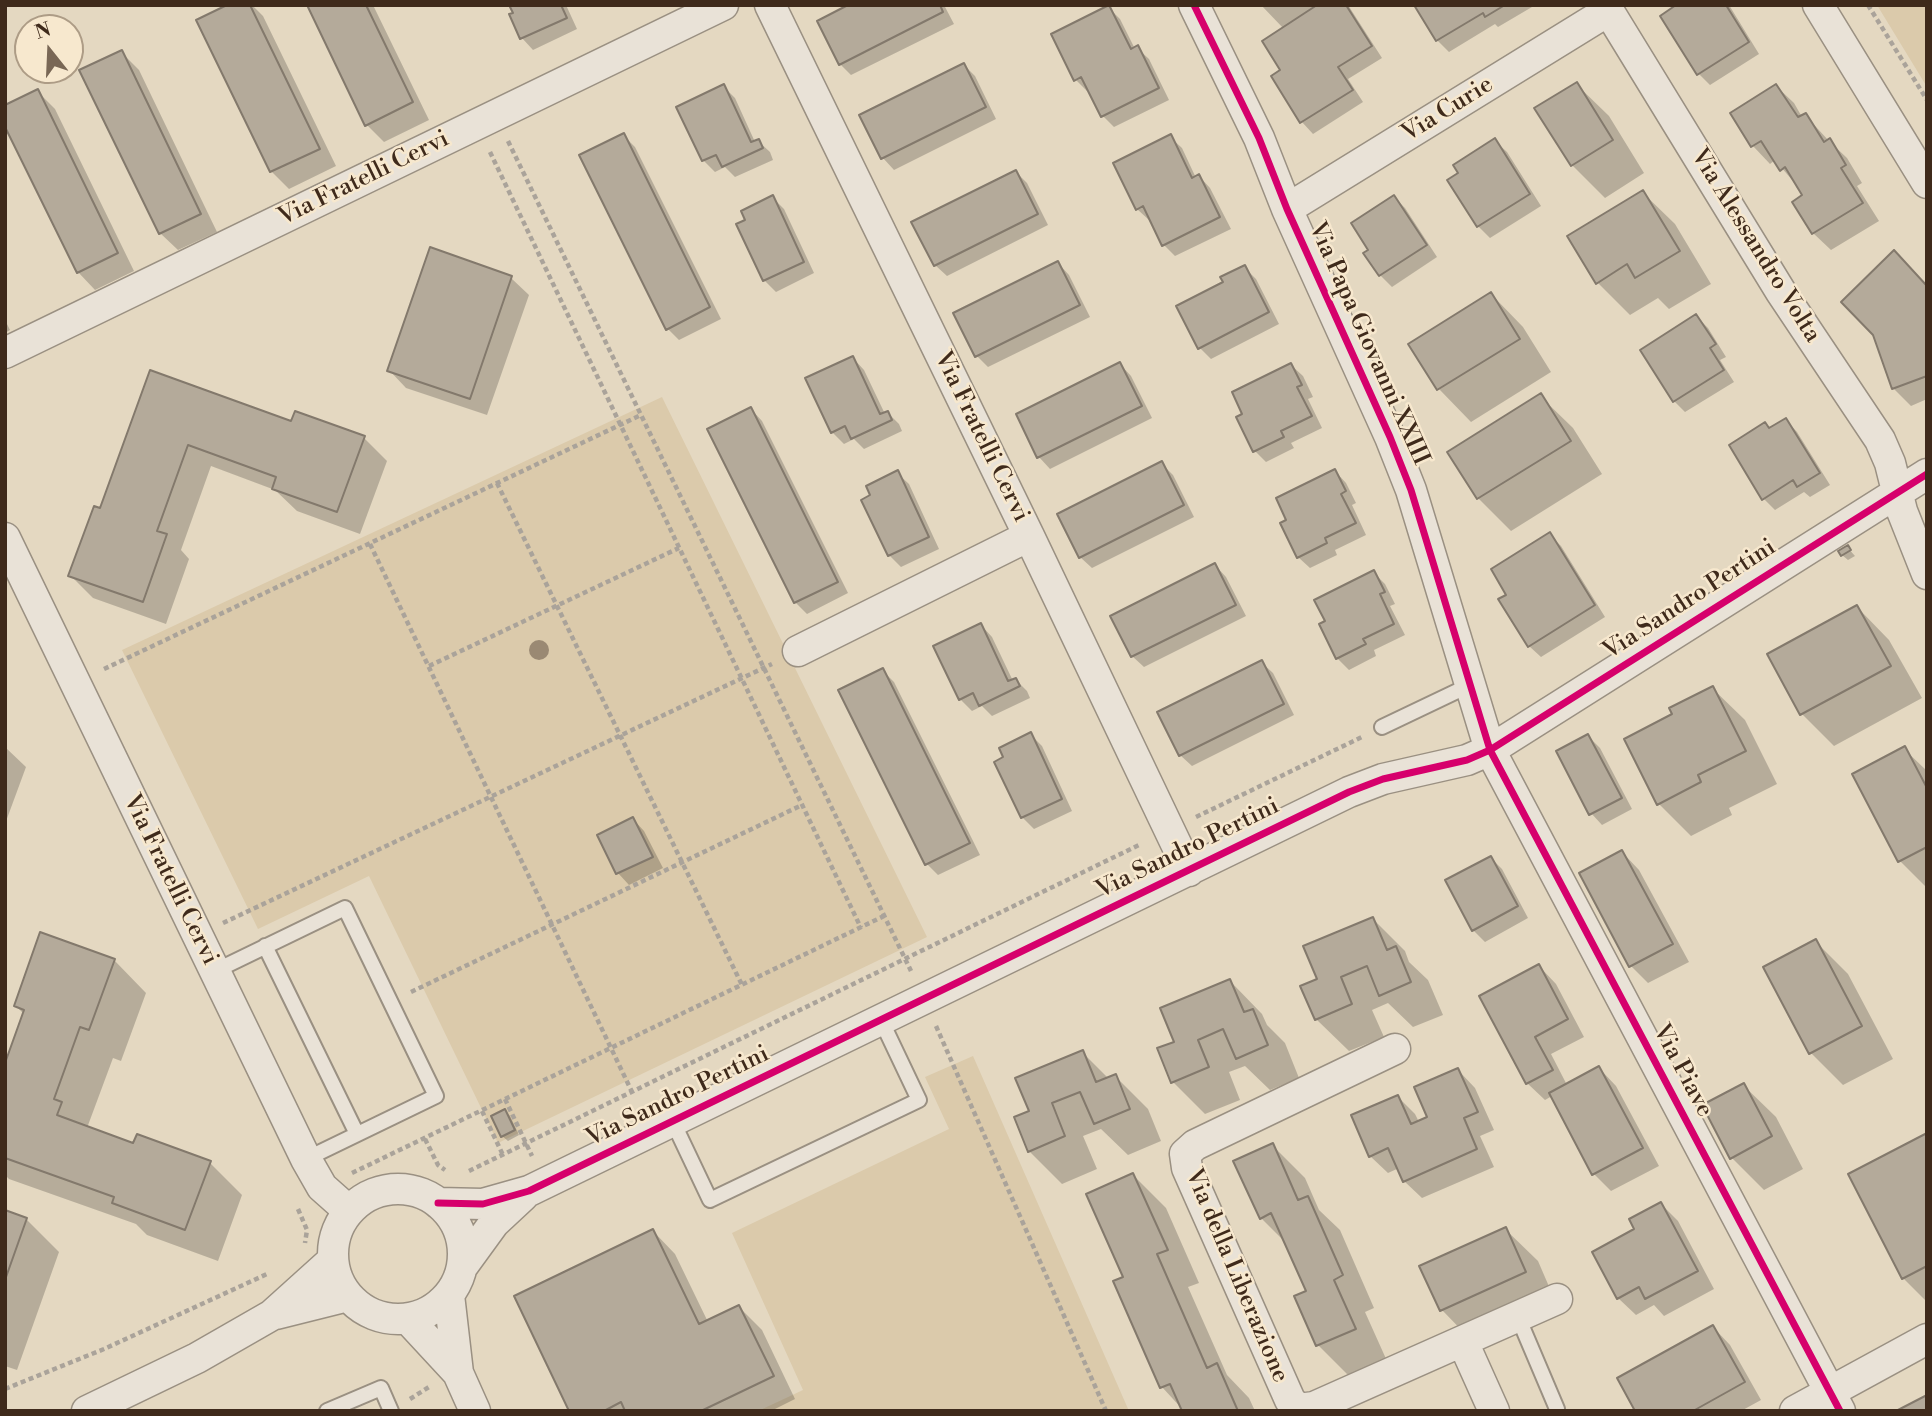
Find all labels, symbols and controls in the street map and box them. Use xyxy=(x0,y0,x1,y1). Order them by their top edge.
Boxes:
north arrow xyxy=(14,14,84,84)
text: N xyxy=(32,17,54,45)
street label: Via Curie xyxy=(1397,71,1499,149)
street label: Via Fratelli Cervi xyxy=(274,125,454,233)
street label: Via Alessandro Volta xyxy=(1684,144,1826,348)
street label: Via Papa Giovanni XXIII xyxy=(1301,218,1435,470)
street label: Via Fratelli Cervi xyxy=(927,347,1035,527)
street label: Via Sandro Pertini xyxy=(1598,534,1782,666)
street label: Via Fratelli Cervi xyxy=(116,790,224,970)
street label: Via Sandro Pertini xyxy=(1092,792,1284,906)
street label: Via Piave xyxy=(1646,1020,1718,1122)
street label: Via Sandro Pertini xyxy=(582,1040,774,1154)
street label: Via della Liberazione xyxy=(1178,1165,1294,1387)

